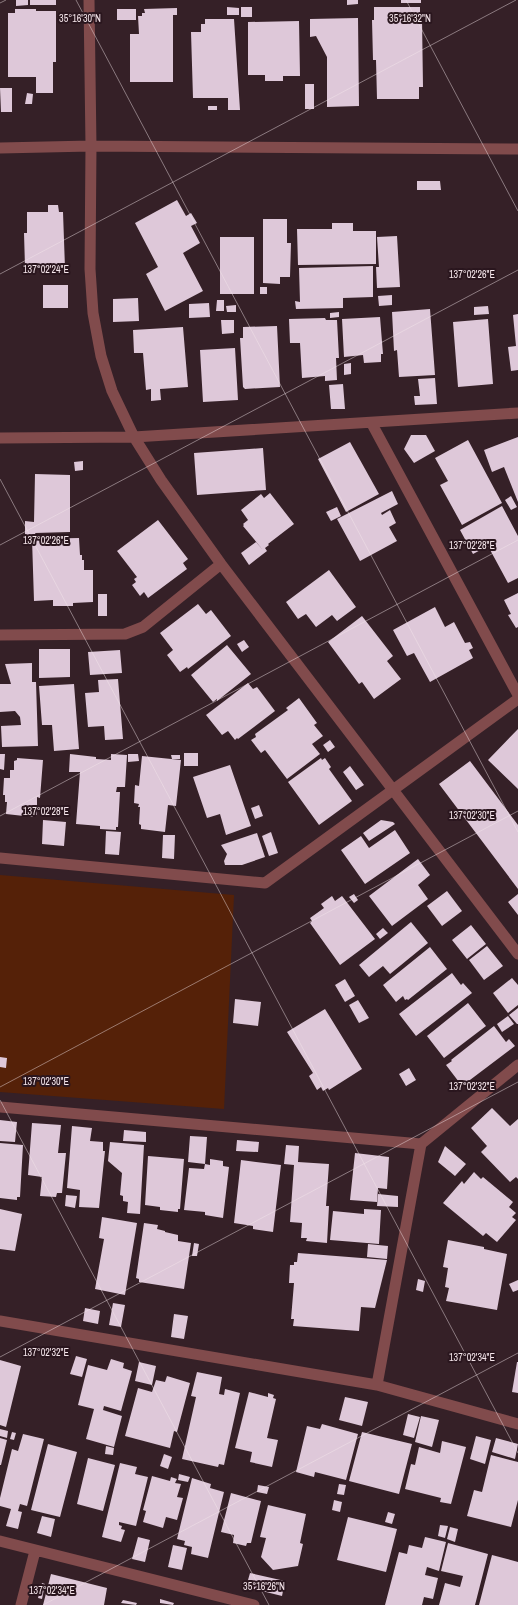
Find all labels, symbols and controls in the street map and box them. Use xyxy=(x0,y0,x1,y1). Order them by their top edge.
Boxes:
text: 35°16'30"N xyxy=(59,12,101,25)
text: 35°16'32"N xyxy=(389,12,431,25)
text: 137°02'24"E xyxy=(23,263,69,276)
text: 137°02'26"E xyxy=(449,268,495,281)
text: 137°02'26"E xyxy=(23,534,69,547)
text: 137°02'28"E xyxy=(449,539,495,552)
text: 137°02'28"E xyxy=(23,805,69,818)
text: 137°02'30"E xyxy=(449,809,495,822)
text: 137°02'30"E xyxy=(23,1075,69,1088)
text: 137°02'32"E xyxy=(449,1080,495,1093)
text: 137°02'32"E xyxy=(23,1346,69,1359)
text: 137°02'34"E xyxy=(449,1351,495,1364)
text: 35°16'26"N xyxy=(243,1580,285,1593)
text: 137°02'34"E xyxy=(29,1584,75,1597)

